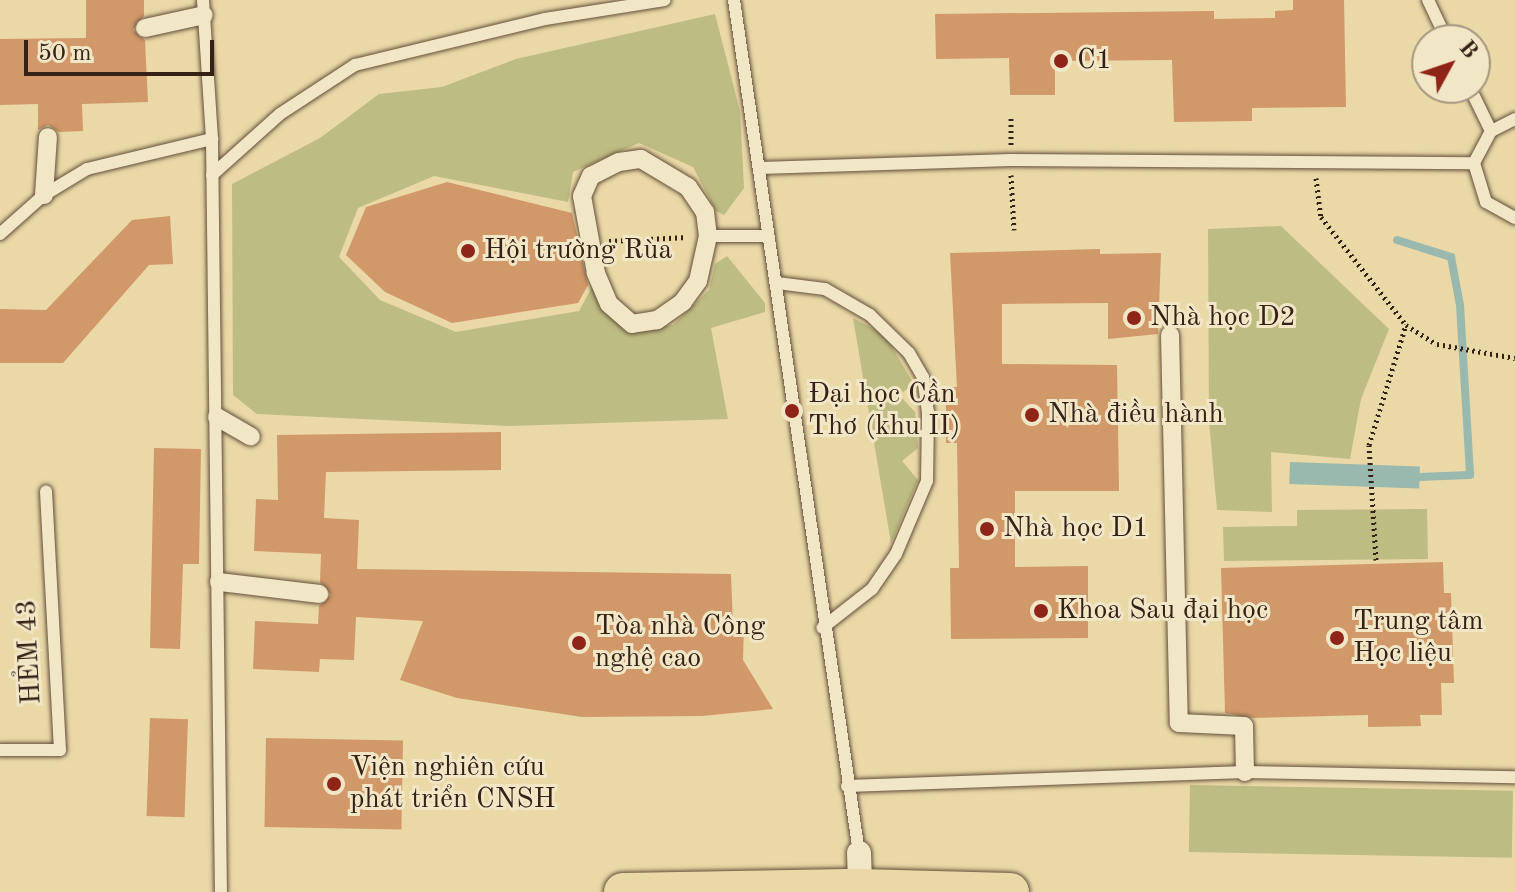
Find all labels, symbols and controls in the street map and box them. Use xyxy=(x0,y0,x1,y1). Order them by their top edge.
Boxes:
scale bar xyxy=(28,24,218,74)
north arrow xyxy=(1411,24,1491,104)
text: B xyxy=(1454,37,1481,63)
text: 50 m xyxy=(38,42,92,66)
place label: C1 xyxy=(1077,44,1112,78)
marker: C1 xyxy=(1052,52,1070,70)
place label: Hội trường Rùa xyxy=(484,234,672,268)
marker: Hội trường Rùa xyxy=(459,242,477,260)
place label: Nhà học D2 xyxy=(1150,301,1296,335)
marker: Nhà học D2 xyxy=(1125,309,1143,327)
place label: Đại học Cần Thơ (khu II) xyxy=(808,378,960,444)
place label: Nhà điều hành xyxy=(1048,398,1224,432)
marker: Đại học Cần Thơ (khu II) xyxy=(783,402,801,420)
marker: Nhà điều hành xyxy=(1023,406,1041,424)
place label: Nhà học D1 xyxy=(1003,512,1149,546)
marker: Nhà học D1 xyxy=(978,520,996,538)
place label: Khoa Sau đại học xyxy=(1057,594,1268,628)
street label: HẺM 43 xyxy=(10,599,50,705)
marker: Khoa Sau đại học xyxy=(1032,602,1050,620)
place label: Trung tâm Học liệu xyxy=(1353,605,1483,671)
place label: Tòa nhà Công nghệ cao xyxy=(595,610,765,676)
marker: Trung tâm Học liệu xyxy=(1328,629,1346,647)
marker: Tòa nhà Công nghệ cao xyxy=(570,634,588,652)
place label: Viện nghiên cứu phát triển CNSH xyxy=(350,751,556,817)
marker: Viện nghiên cứu phát triển CNSH xyxy=(325,775,343,793)

